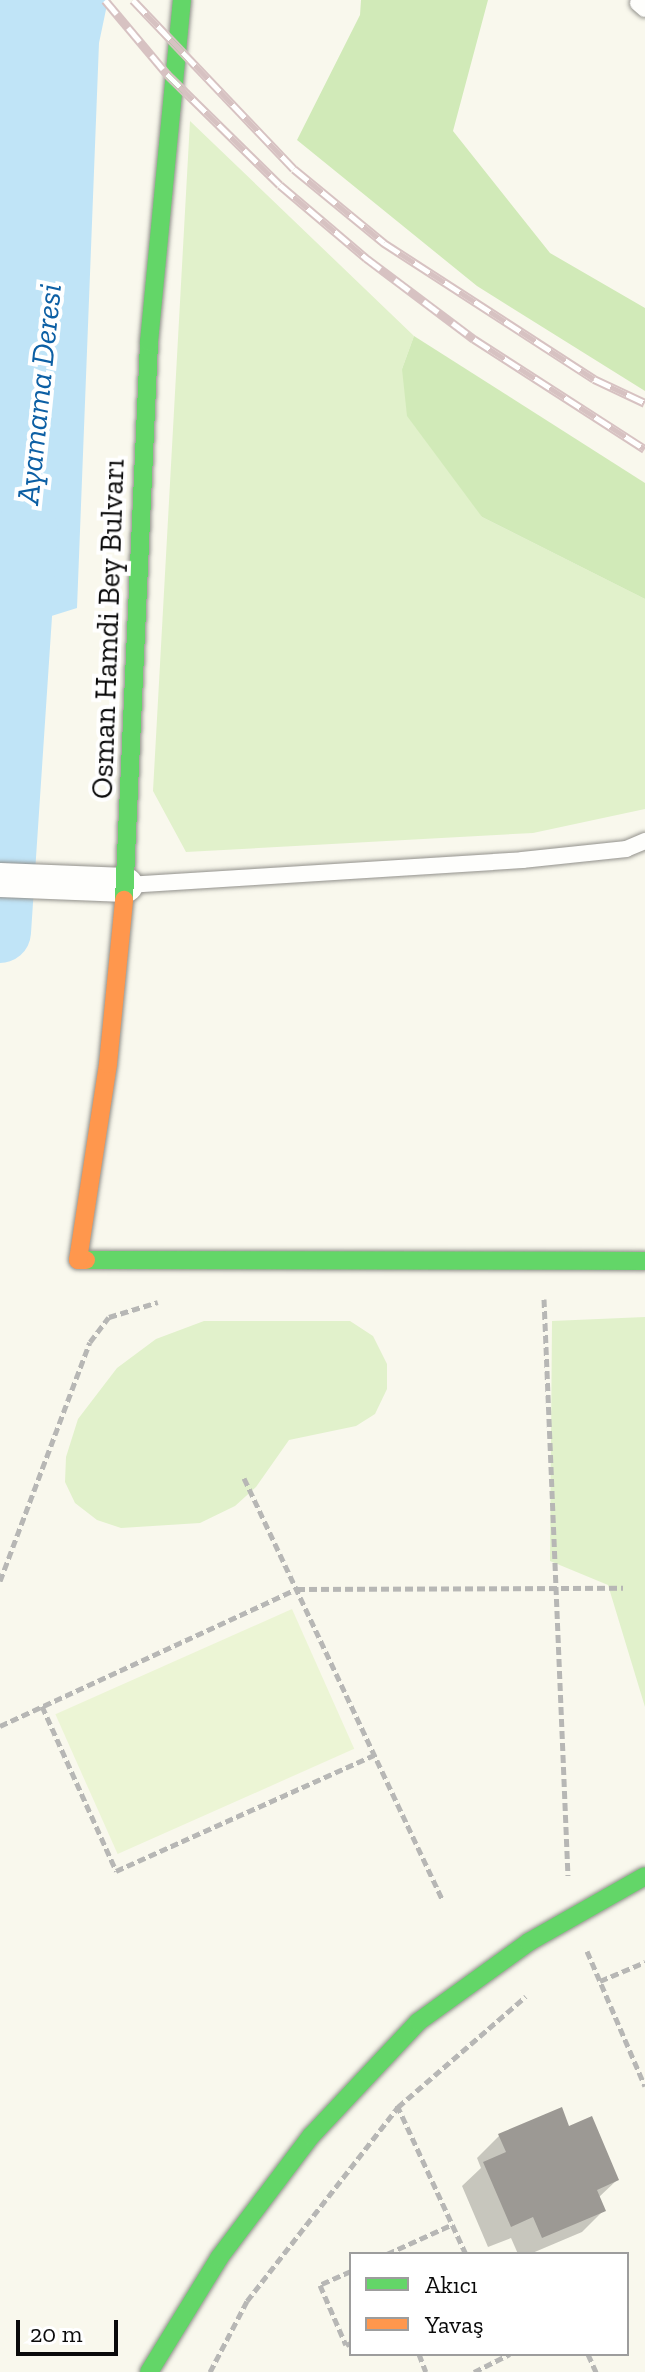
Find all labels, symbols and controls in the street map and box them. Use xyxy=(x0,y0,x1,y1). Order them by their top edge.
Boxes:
water label: Ayamama Deresi xyxy=(8,282,70,506)
street label: Osman Hamdi Bey Bulvarı xyxy=(84,458,132,800)
legend xyxy=(349,2252,629,2356)
text: Akıcı xyxy=(425,2270,478,2299)
scale bar xyxy=(20,2304,122,2354)
text: Yavaş xyxy=(425,2310,483,2339)
text: 20 m xyxy=(30,2319,82,2348)

